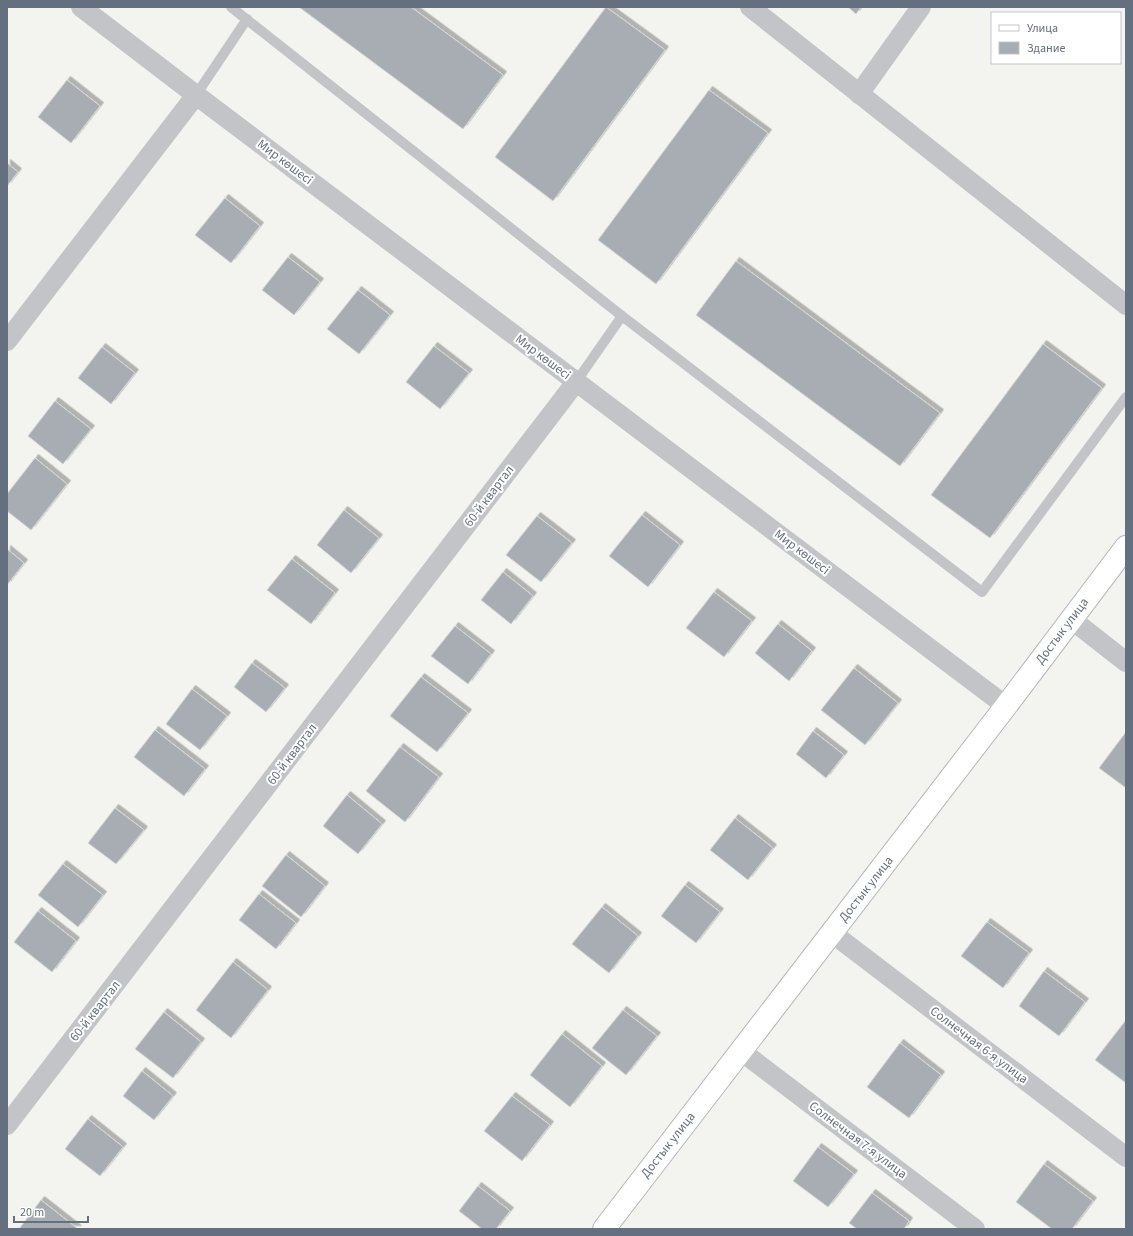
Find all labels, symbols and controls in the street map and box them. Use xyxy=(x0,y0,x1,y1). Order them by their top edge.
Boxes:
legend xyxy=(991,12,1121,64)
text: Улица xyxy=(1027,20,1058,37)
text: Здание xyxy=(1027,40,1066,57)
street label: Мир көшесі xyxy=(254,135,316,189)
street label: Мир көшесі xyxy=(512,330,574,384)
street label: 60-й квартал xyxy=(460,462,518,530)
street label: Мир көшесі xyxy=(771,525,833,579)
street label: Достык улица xyxy=(1031,594,1093,668)
street label: 60-й квартал xyxy=(263,720,321,788)
street label: Достык улица xyxy=(835,852,897,926)
street label: 60-й квартал xyxy=(66,977,124,1045)
street label: Солнечная 6-я улица xyxy=(926,1002,1032,1088)
street label: Солнечная 7-я улица xyxy=(805,1097,911,1183)
street label: Достык улица xyxy=(637,1108,699,1182)
scale bar xyxy=(14,1198,88,1224)
text: 20 m xyxy=(20,1204,44,1221)

